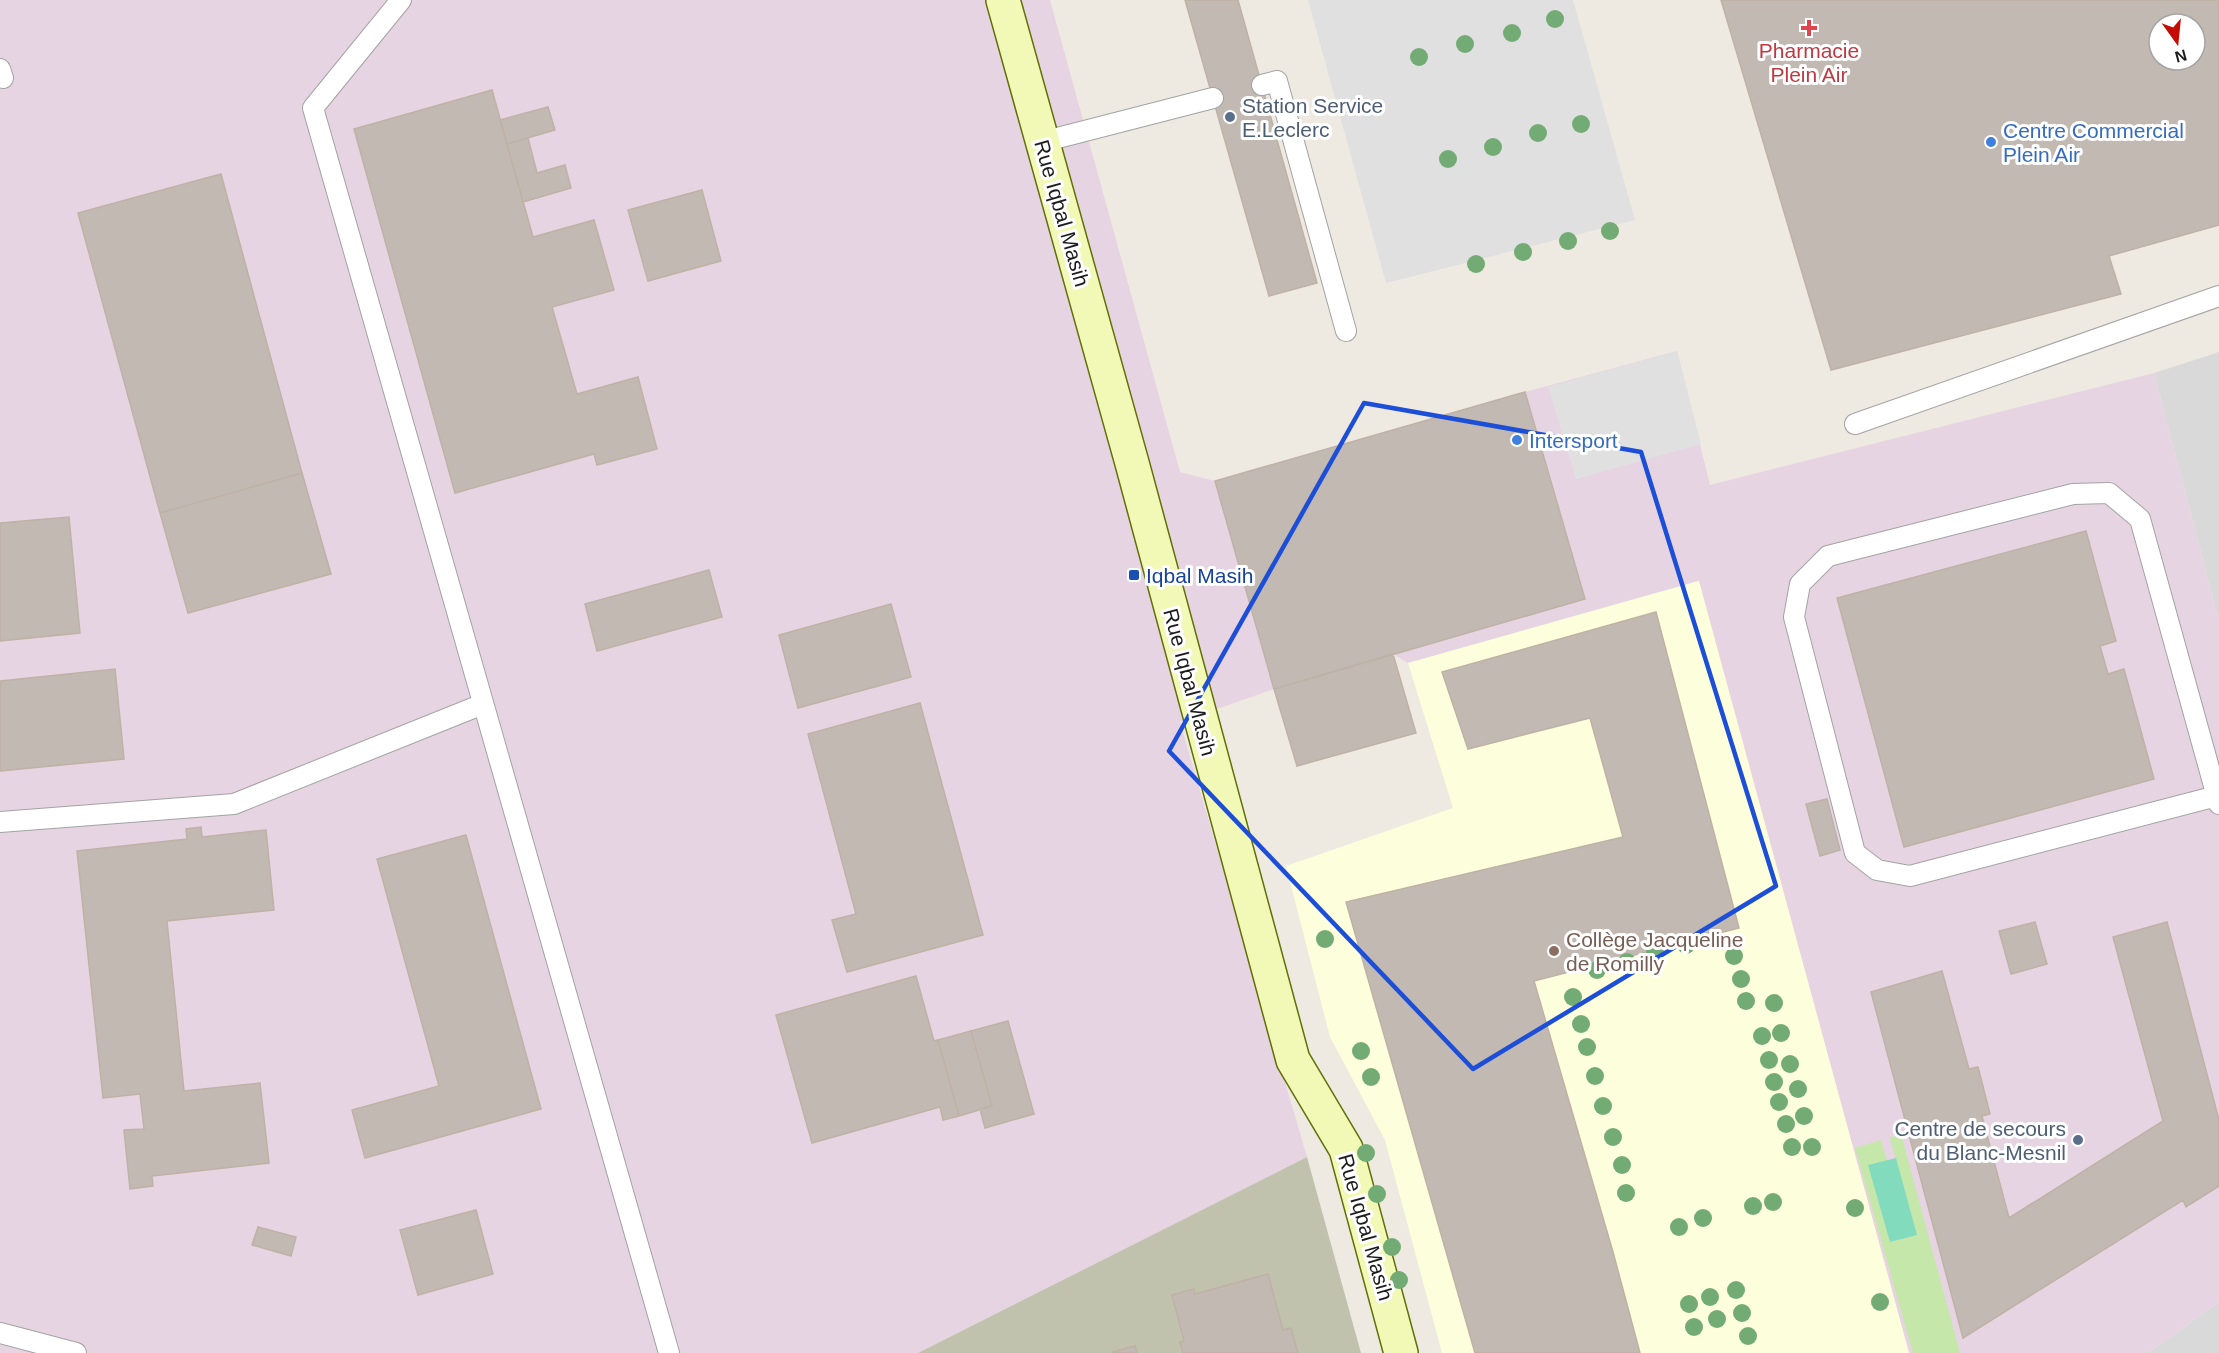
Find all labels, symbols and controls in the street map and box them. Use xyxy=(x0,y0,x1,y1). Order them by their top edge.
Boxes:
north arrow xyxy=(2147,12,2207,72)
marker: Pharmacie Plein Air xyxy=(1802,21,1816,35)
place label: Pharmacie Plein Air xyxy=(1759,39,1859,86)
text: N xyxy=(2173,46,2189,66)
place label: Station Service E.Leclerc xyxy=(1242,94,1383,141)
marker: Station Service E.Leclerc xyxy=(1223,110,1237,124)
place label: Centre Commercial Plein Air xyxy=(2003,119,2184,166)
marker: Centre Commercial Plein Air xyxy=(1984,135,1998,149)
street label: Rue Iqbal Masih xyxy=(1030,137,1094,289)
place label: Intersport xyxy=(1529,429,1618,452)
marker: Intersport xyxy=(1510,433,1524,447)
place label: Iqbal Masih xyxy=(1146,564,1253,587)
marker: Iqbal Masih xyxy=(1127,568,1141,582)
street label: Rue Iqbal Masih xyxy=(1159,606,1221,758)
place label: Collège Jacqueline de Romilly xyxy=(1566,928,1743,975)
marker: Collège Jacqueline de Romilly xyxy=(1547,944,1561,958)
place label: Centre de secours du Blanc-Mesnil xyxy=(1894,1117,2066,1164)
marker: Centre de secours du Blanc-Mesnil xyxy=(2071,1133,2085,1147)
street label: Rue Iqbal Masih xyxy=(1334,1151,1398,1303)

